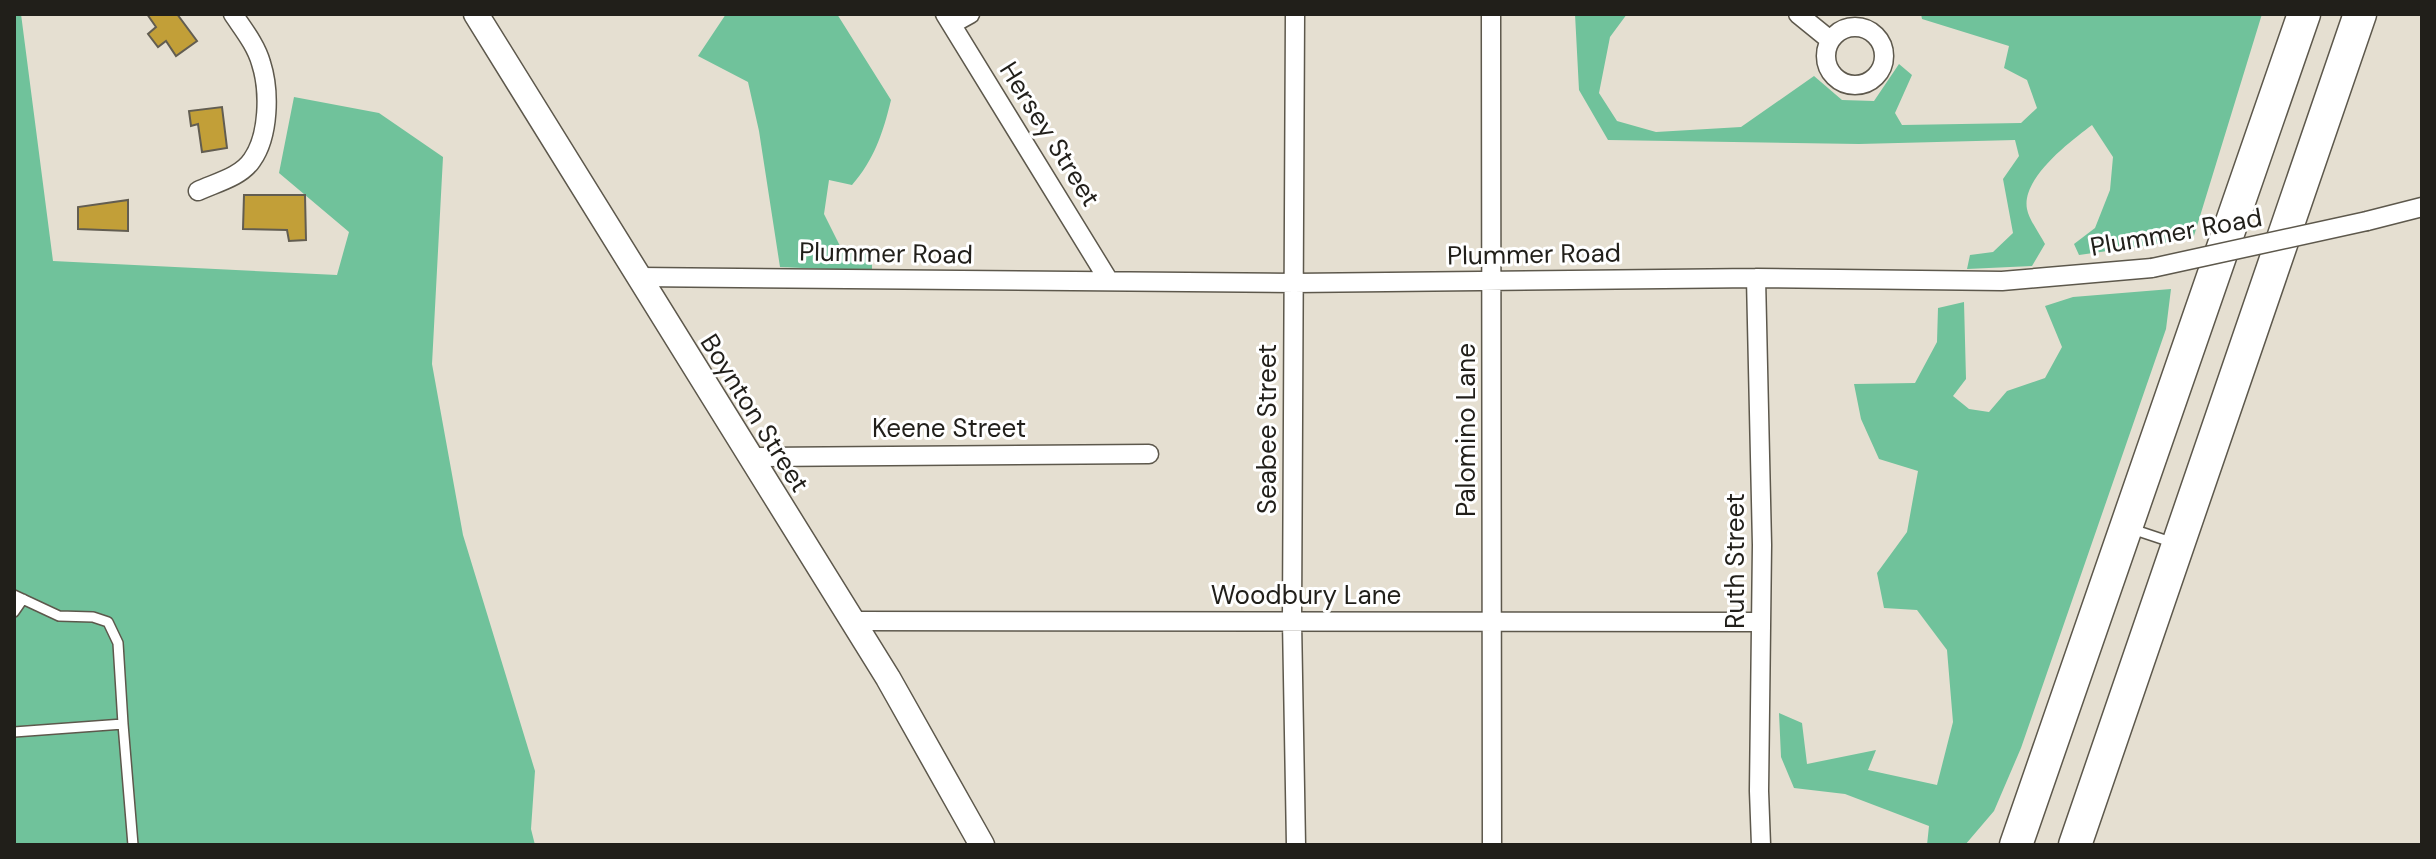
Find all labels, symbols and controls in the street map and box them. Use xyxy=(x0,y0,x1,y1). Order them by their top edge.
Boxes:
street label: Hersey Street xyxy=(992,55,1108,213)
street label: Plummer Road xyxy=(2087,200,2265,264)
street label: Plummer Road xyxy=(799,234,973,272)
street label: Plummer Road xyxy=(1447,235,1621,273)
street label: Boynton Street xyxy=(693,328,817,498)
street label: Palomino Lane xyxy=(1449,343,1483,517)
street label: Seabee Street xyxy=(1250,344,1284,514)
street label: Keene Street xyxy=(872,411,1026,445)
street label: Ruth Street xyxy=(1718,493,1752,629)
street label: Woodbury Lane xyxy=(1211,578,1401,612)

